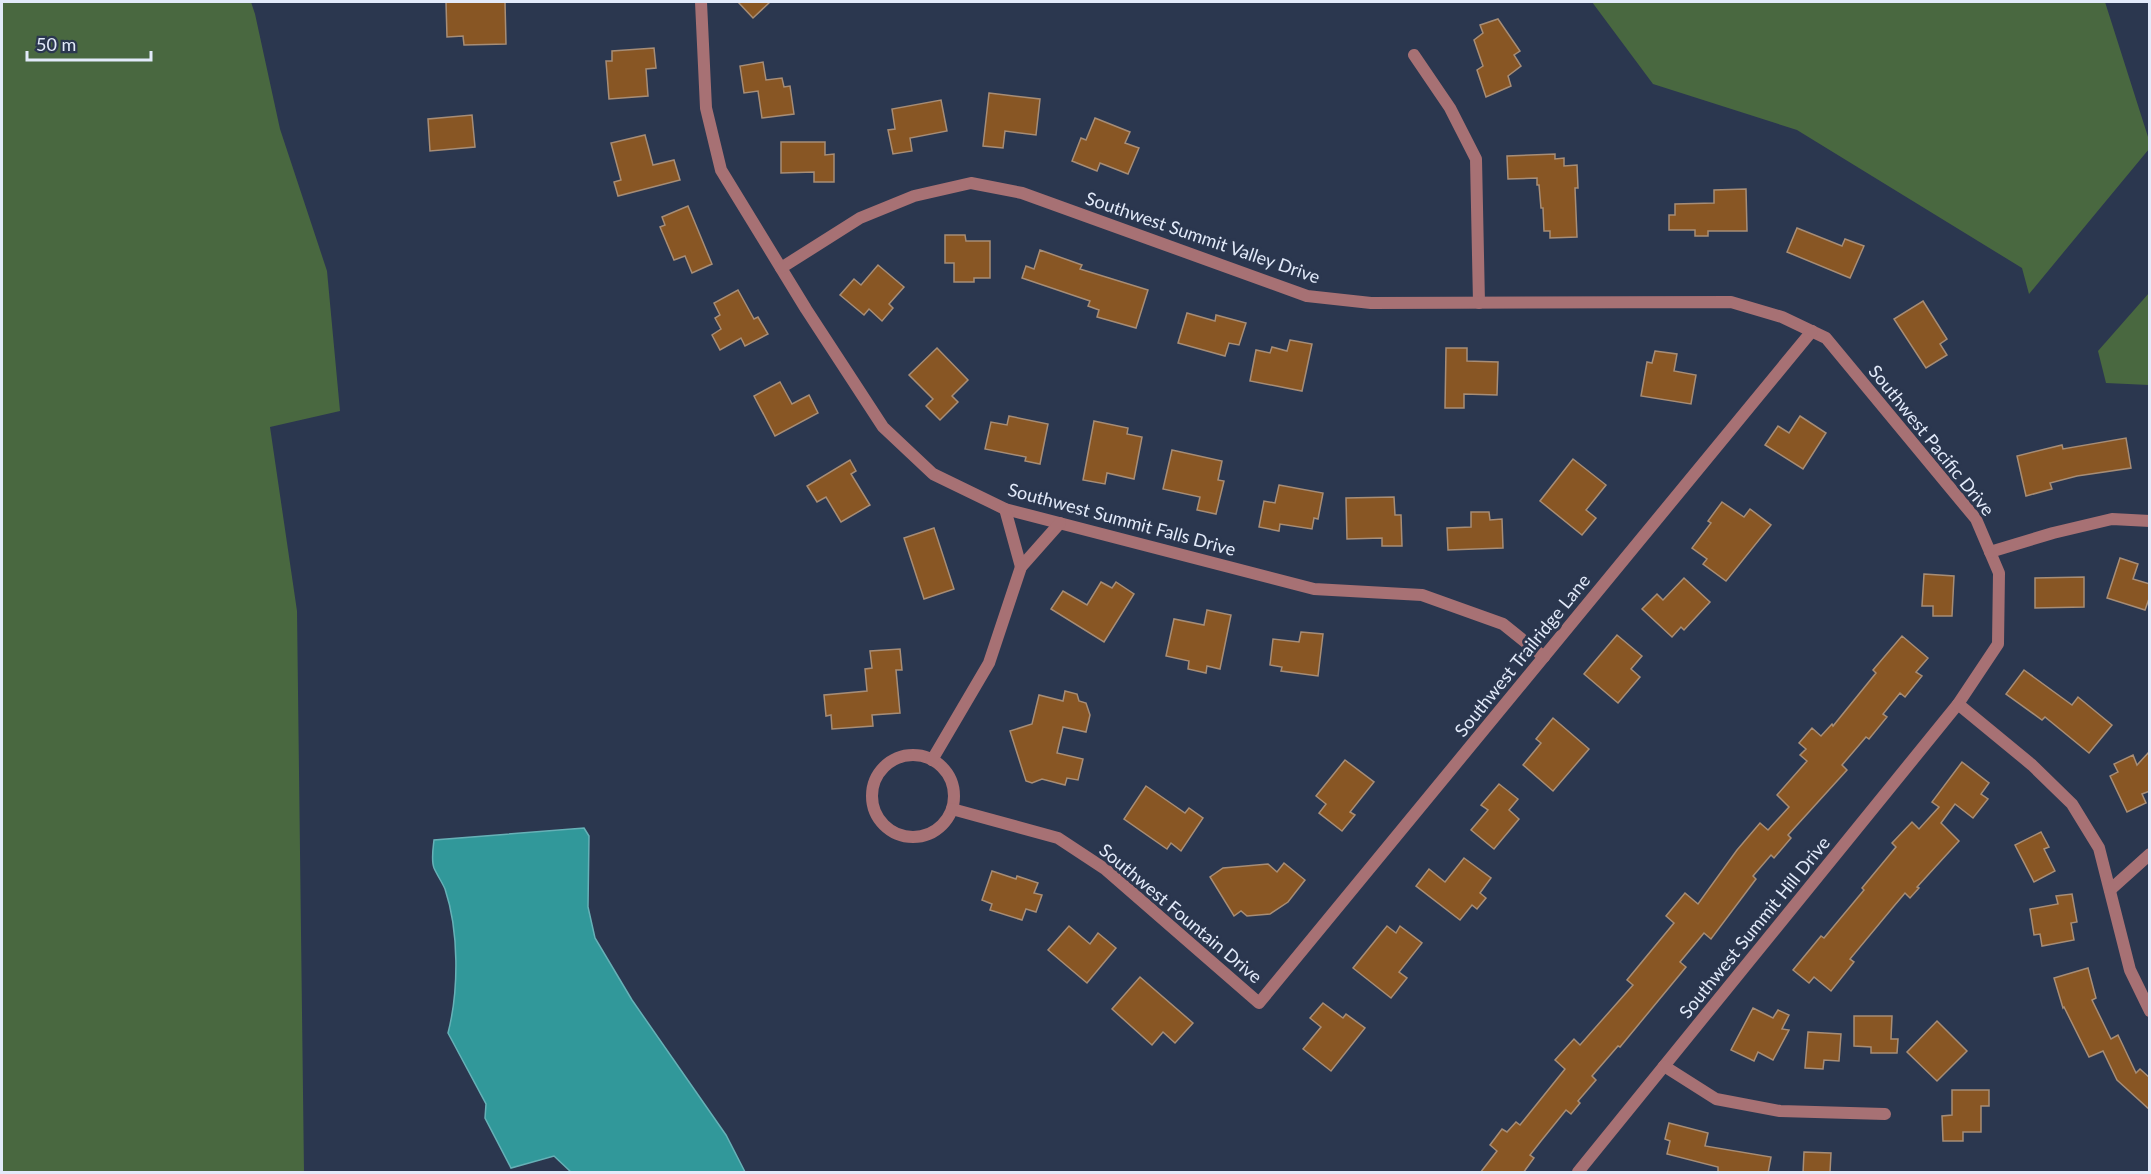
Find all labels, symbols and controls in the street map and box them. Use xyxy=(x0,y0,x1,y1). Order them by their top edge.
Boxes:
scale bar xyxy=(27,24,152,62)
text: 50 m xyxy=(36,33,76,55)
street label: Southwest Summit Valley Drive xyxy=(1083,186,1323,288)
street label: Southwest Pacific Drive xyxy=(1864,360,2000,520)
street label: Southwest Summit Falls Drive xyxy=(1006,478,1238,560)
street label: Southwest Trailridge Lane xyxy=(1450,569,1594,741)
street label: Southwest Summit Hill Drive xyxy=(1674,832,1834,1022)
street label: Southwest Fountain Drive xyxy=(1095,838,1267,988)

